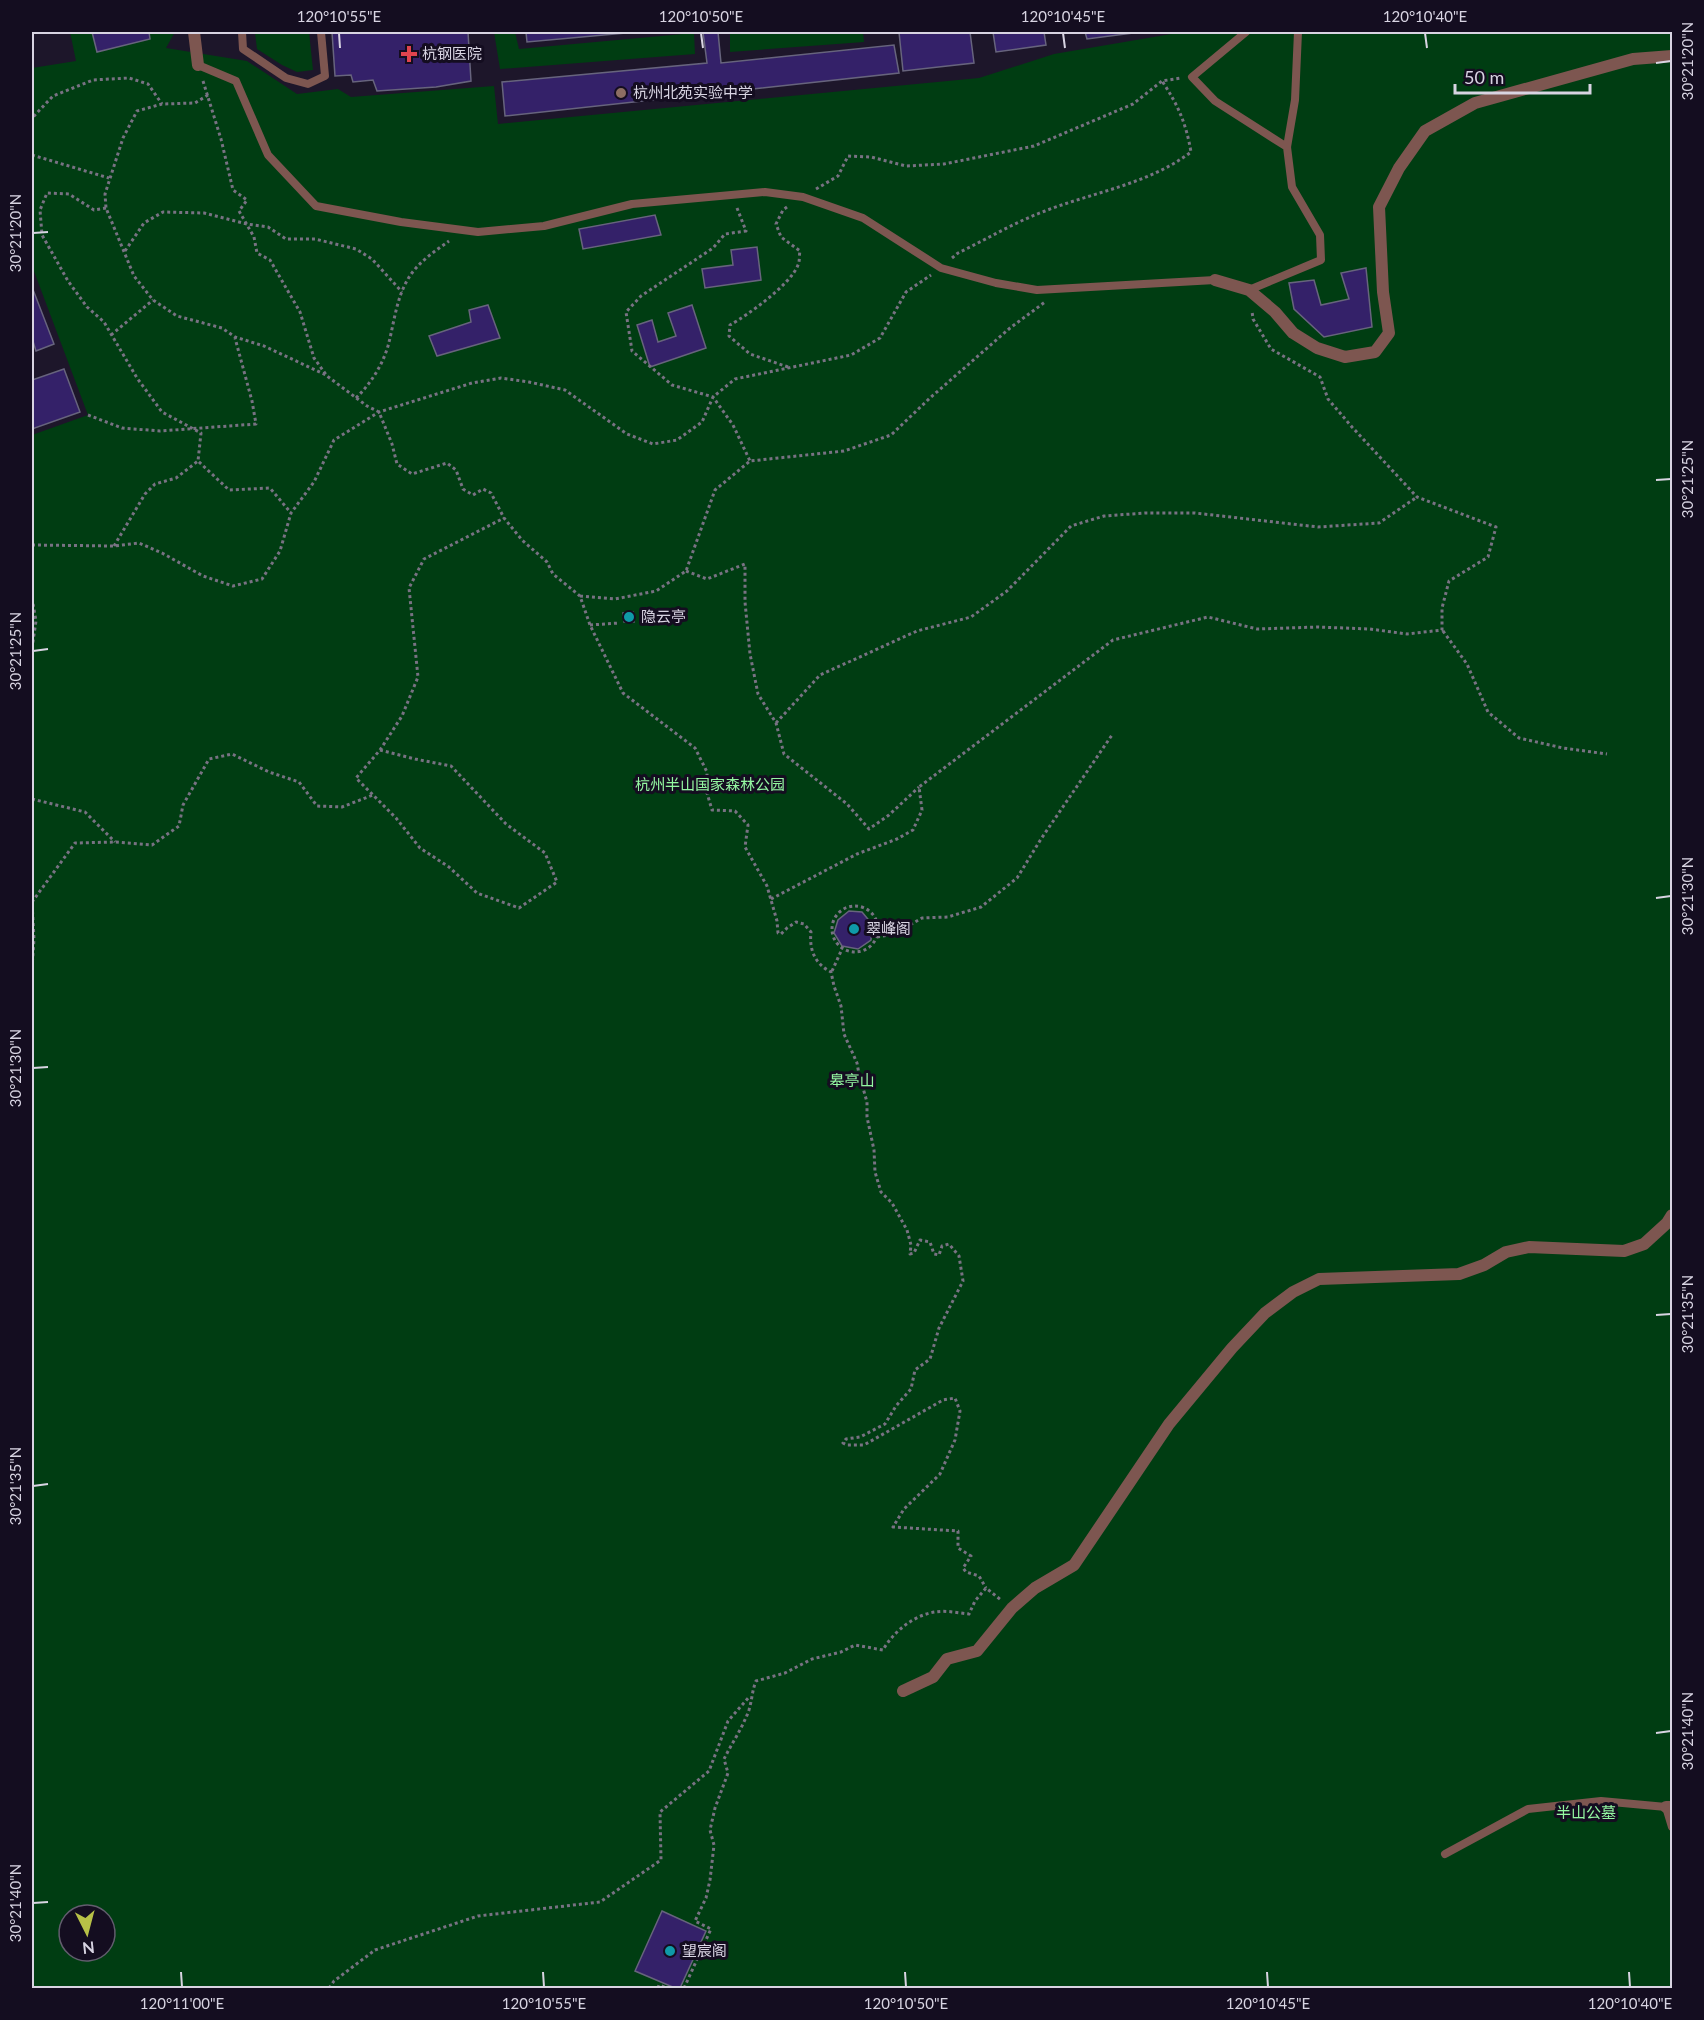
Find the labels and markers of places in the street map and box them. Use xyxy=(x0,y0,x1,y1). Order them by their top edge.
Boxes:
place label: 杭钢医院 xyxy=(422,44,482,62)
marker: 杭钢医院 xyxy=(400,45,418,63)
place label: 杭州北苑实验中学 xyxy=(633,83,753,101)
marker: 杭州北苑实验中学 xyxy=(614,86,628,100)
place label: 隐云亭 xyxy=(641,607,686,625)
marker: 隐云亭 xyxy=(622,610,636,624)
place label: 翠峰阁 xyxy=(866,919,911,937)
marker: 翠峰阁 xyxy=(847,922,861,936)
place label: 望宸阁 xyxy=(682,1941,727,1959)
marker: 望宸阁 xyxy=(663,1944,677,1958)

